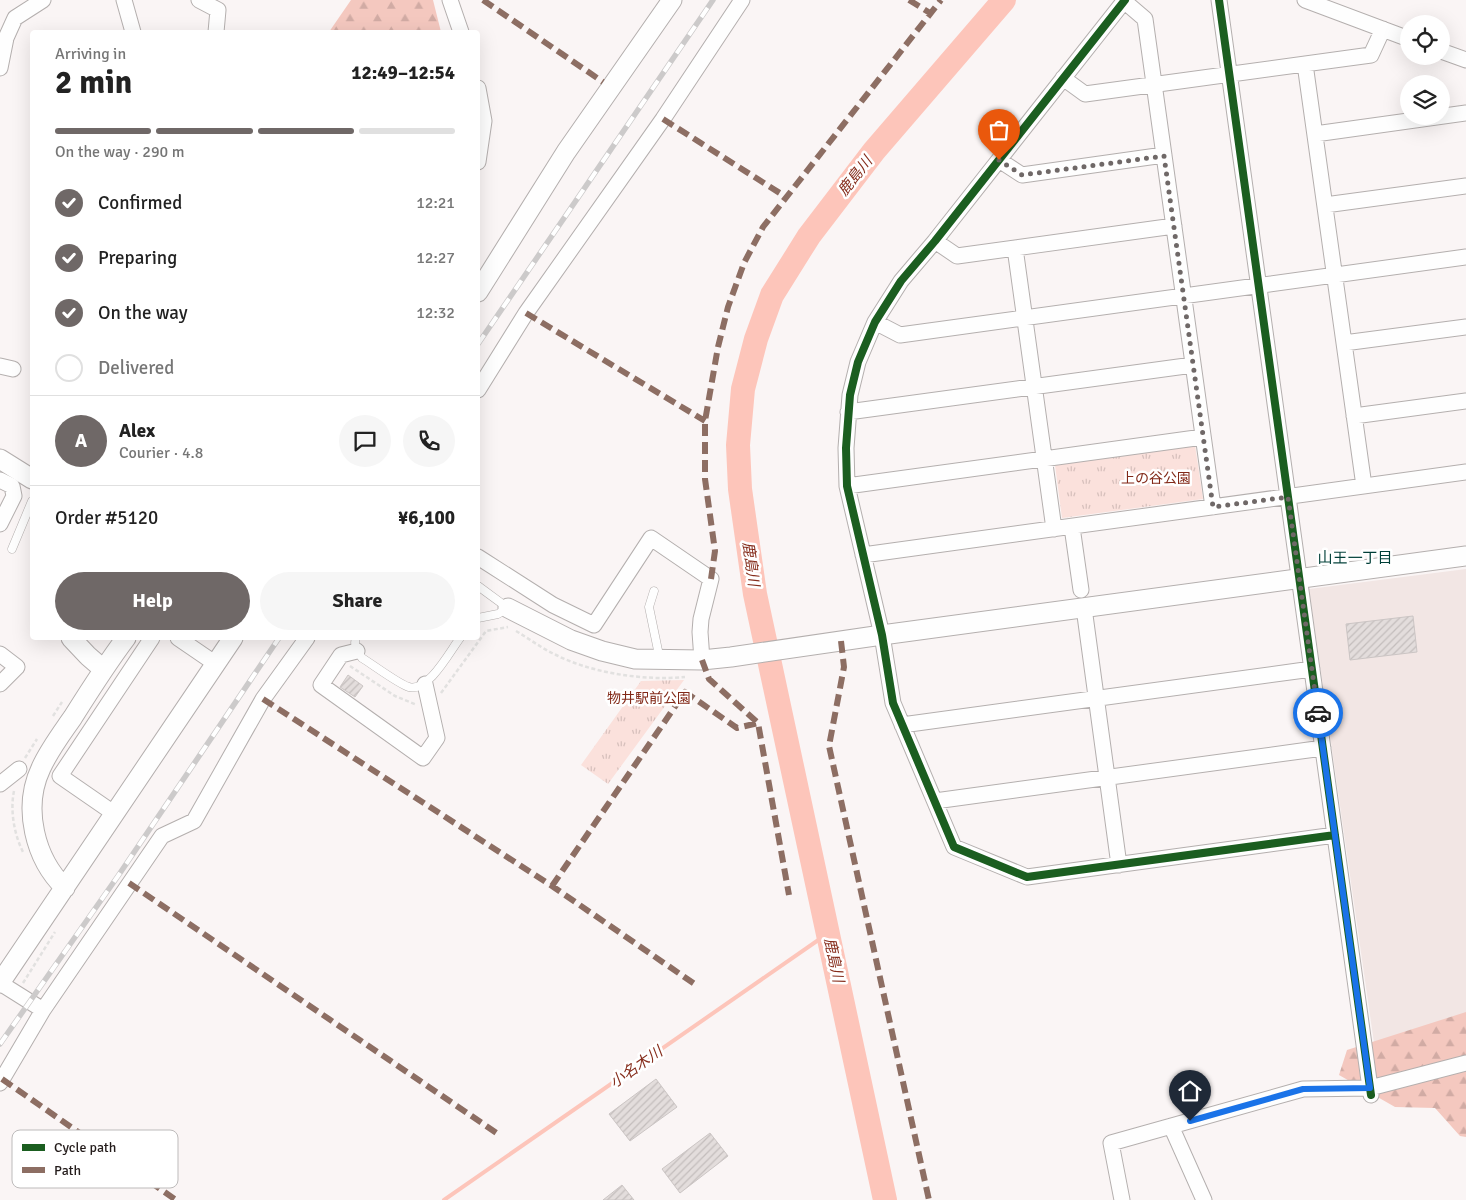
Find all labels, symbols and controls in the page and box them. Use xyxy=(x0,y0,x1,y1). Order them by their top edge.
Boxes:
map controls xyxy=(1400,15,1450,125)
button: locate xyxy=(1400,15,1450,65)
text: Arriving in xyxy=(55,44,126,64)
text: 12:49–12:54 xyxy=(351,61,455,85)
text: 2 min xyxy=(55,63,132,102)
button: layers xyxy=(1400,75,1450,125)
pin xyxy=(978,109,1020,160)
icon: bag xyxy=(985,116,1013,144)
text: On the way · 290 m xyxy=(55,142,185,162)
water label: 鹿島川 xyxy=(834,151,877,199)
icon: check xyxy=(55,189,83,217)
text: Confirmed xyxy=(98,191,182,215)
text: 12:21 xyxy=(416,193,455,213)
icon: check xyxy=(55,244,83,272)
text: Preparing xyxy=(98,246,177,270)
text: 12:27 xyxy=(416,248,455,268)
icon: check xyxy=(55,299,83,327)
text: On the way xyxy=(98,301,188,325)
text: 12:32 xyxy=(416,303,455,323)
text: Delivered xyxy=(98,356,174,380)
button: chat xyxy=(339,415,391,467)
button: phone xyxy=(403,415,455,467)
text: Alex xyxy=(119,419,155,443)
text: A xyxy=(75,429,87,453)
text: Courier · 4.8 xyxy=(119,443,203,463)
park label: 上の谷公園 xyxy=(1121,470,1191,487)
text: Order #5120 xyxy=(55,506,158,530)
text: ¥6,100 xyxy=(398,506,455,530)
water label: 鹿島川 xyxy=(739,540,763,590)
district label: 山王一丁目 xyxy=(1317,549,1393,567)
button: Help xyxy=(55,572,250,630)
button: Share xyxy=(260,572,455,630)
courier xyxy=(1293,688,1343,738)
park label: 物井駅前公園 xyxy=(607,690,691,707)
icon: car xyxy=(1304,699,1332,727)
water label: 鹿島川 xyxy=(821,936,848,986)
water label: 小名木川 xyxy=(606,1041,667,1092)
pin xyxy=(1169,1070,1211,1121)
icon: home xyxy=(1176,1077,1204,1105)
legend xyxy=(12,1130,178,1188)
text: Cycle path xyxy=(54,1139,116,1156)
text: Path xyxy=(54,1162,81,1179)

